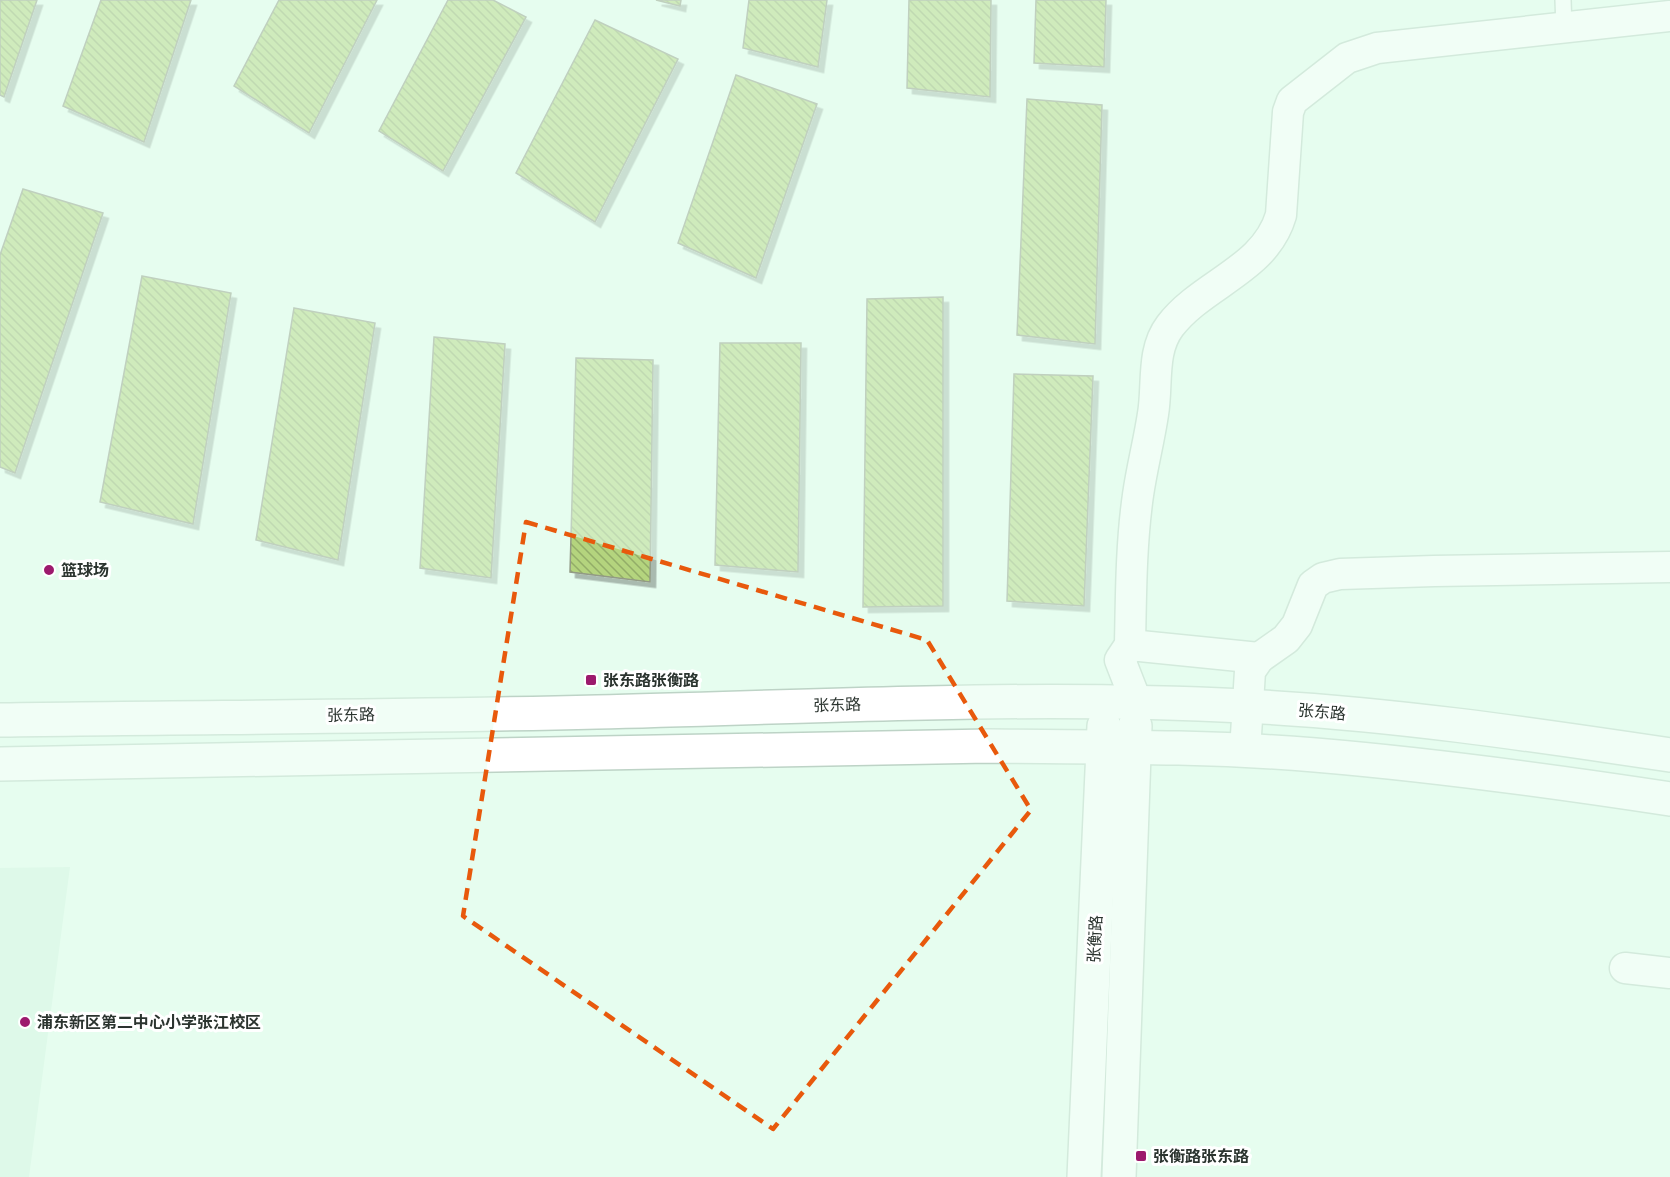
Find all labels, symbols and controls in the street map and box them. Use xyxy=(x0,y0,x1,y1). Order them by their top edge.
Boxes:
place label: 篮球场 xyxy=(61,561,109,580)
marker: 篮球场 xyxy=(42,563,56,577)
place label: 张东路张衡路 xyxy=(603,671,699,690)
marker: 张东路张衡路 xyxy=(584,673,598,687)
street label: 张东路 xyxy=(813,695,861,715)
street label: 张东路 xyxy=(1297,700,1347,724)
street label: 张东路 xyxy=(327,705,375,725)
street label: 张衡路 xyxy=(1084,915,1106,963)
place label: 浦东新区第二中心小学张江校区 xyxy=(37,1013,261,1032)
marker: 浦东新区第二中心小学张江校区 xyxy=(18,1015,32,1029)
place label: 张衡路张东路 xyxy=(1153,1147,1249,1166)
marker: 张衡路张东路 xyxy=(1134,1149,1148,1163)

